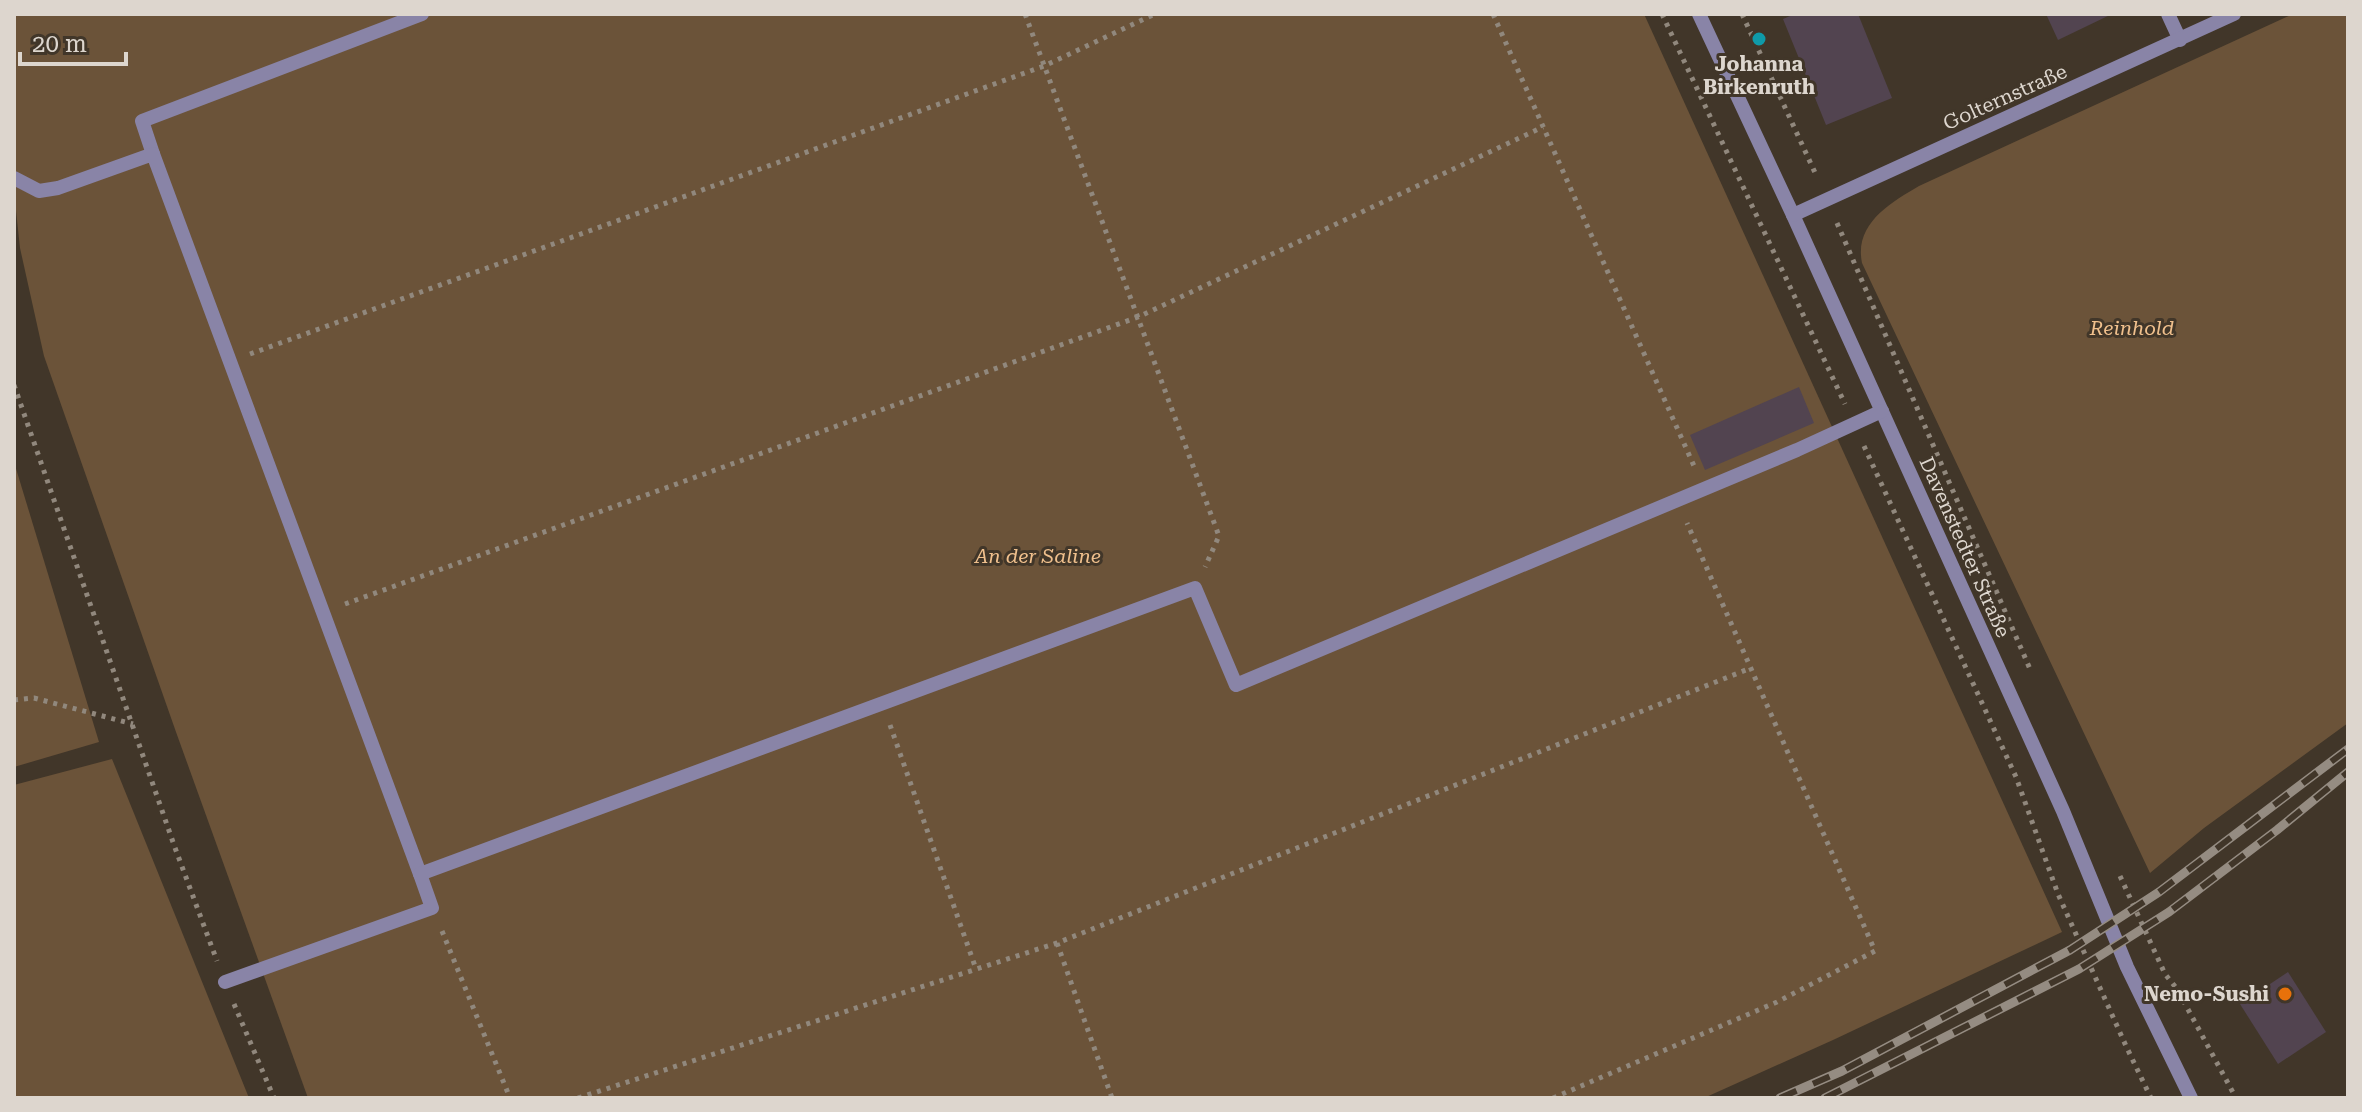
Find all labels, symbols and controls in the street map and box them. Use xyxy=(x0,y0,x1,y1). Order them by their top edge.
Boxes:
scale bar xyxy=(20,16,126,66)
text: 20 m xyxy=(32,30,87,58)
marker: Johanna Birkenruth xyxy=(1750,30,1768,48)
place label: Johanna Birkenruth xyxy=(1703,52,1816,99)
street label: Golternstraße xyxy=(1939,59,2071,135)
park label: Reinhold xyxy=(2089,316,2174,340)
street label: Davenstedter Straße xyxy=(1914,453,2016,641)
park label: An der Saline xyxy=(974,544,1101,568)
place label: Nemo-Sushi xyxy=(2144,982,2269,1006)
marker: Nemo-Sushi xyxy=(2276,985,2294,1003)

